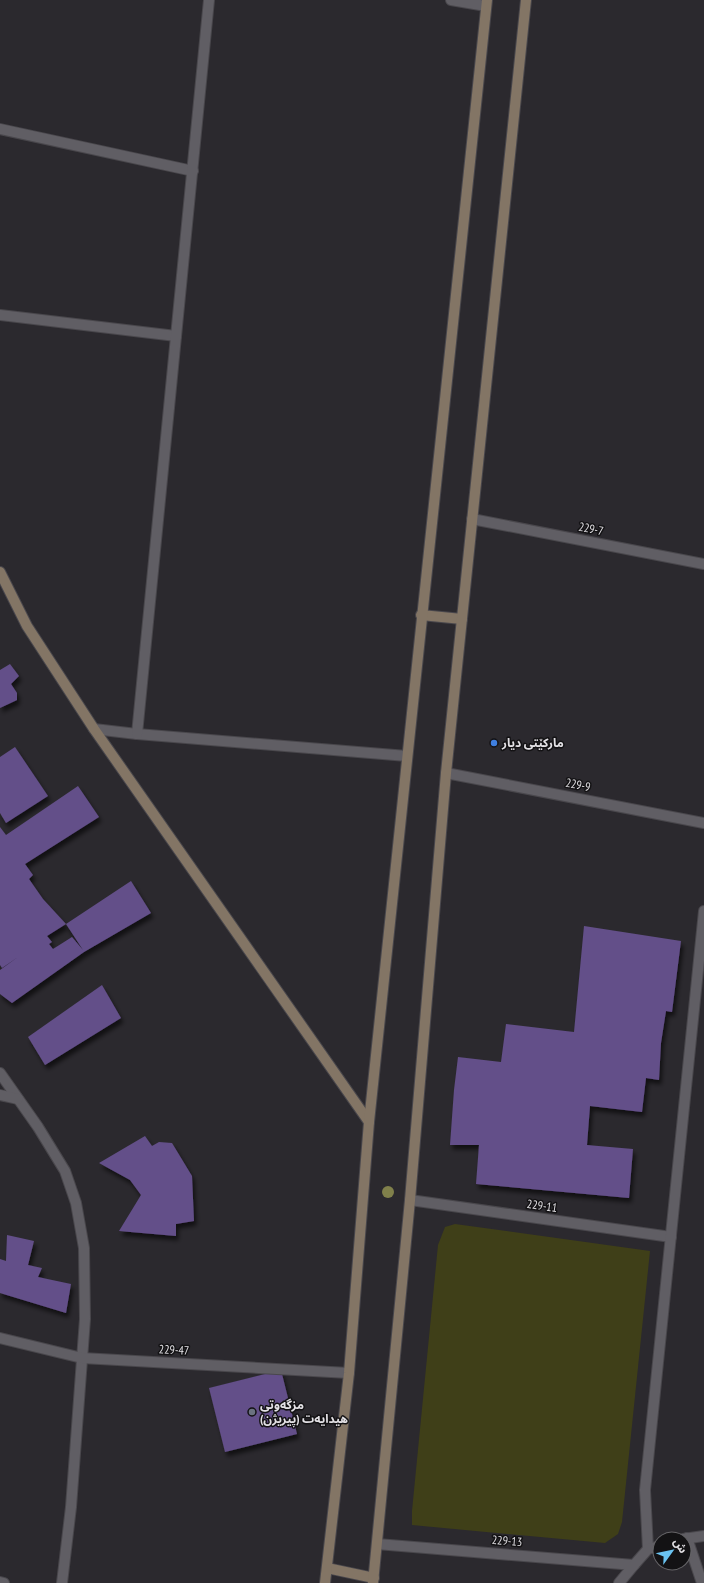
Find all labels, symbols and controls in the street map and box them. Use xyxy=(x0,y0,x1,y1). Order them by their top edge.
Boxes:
street label: 229-7 xyxy=(577,519,605,538)
place label: مارکێتی دیار xyxy=(501,735,564,750)
marker: مارکێتی دیار xyxy=(489,738,499,748)
street label: 229-9 xyxy=(564,775,592,794)
street label: 229-11 xyxy=(526,1196,558,1215)
street label: 229-47 xyxy=(158,1341,190,1358)
place label: مزگه‌وتی هیدایه‌ت (پیریژن) xyxy=(260,1397,348,1428)
marker: مزگه‌وتی هیدایه‌ت (پیریژن) xyxy=(247,1407,257,1417)
north arrow xyxy=(652,1531,692,1571)
street label: 229-13 xyxy=(491,1532,523,1549)
text: ش xyxy=(670,1535,690,1556)

